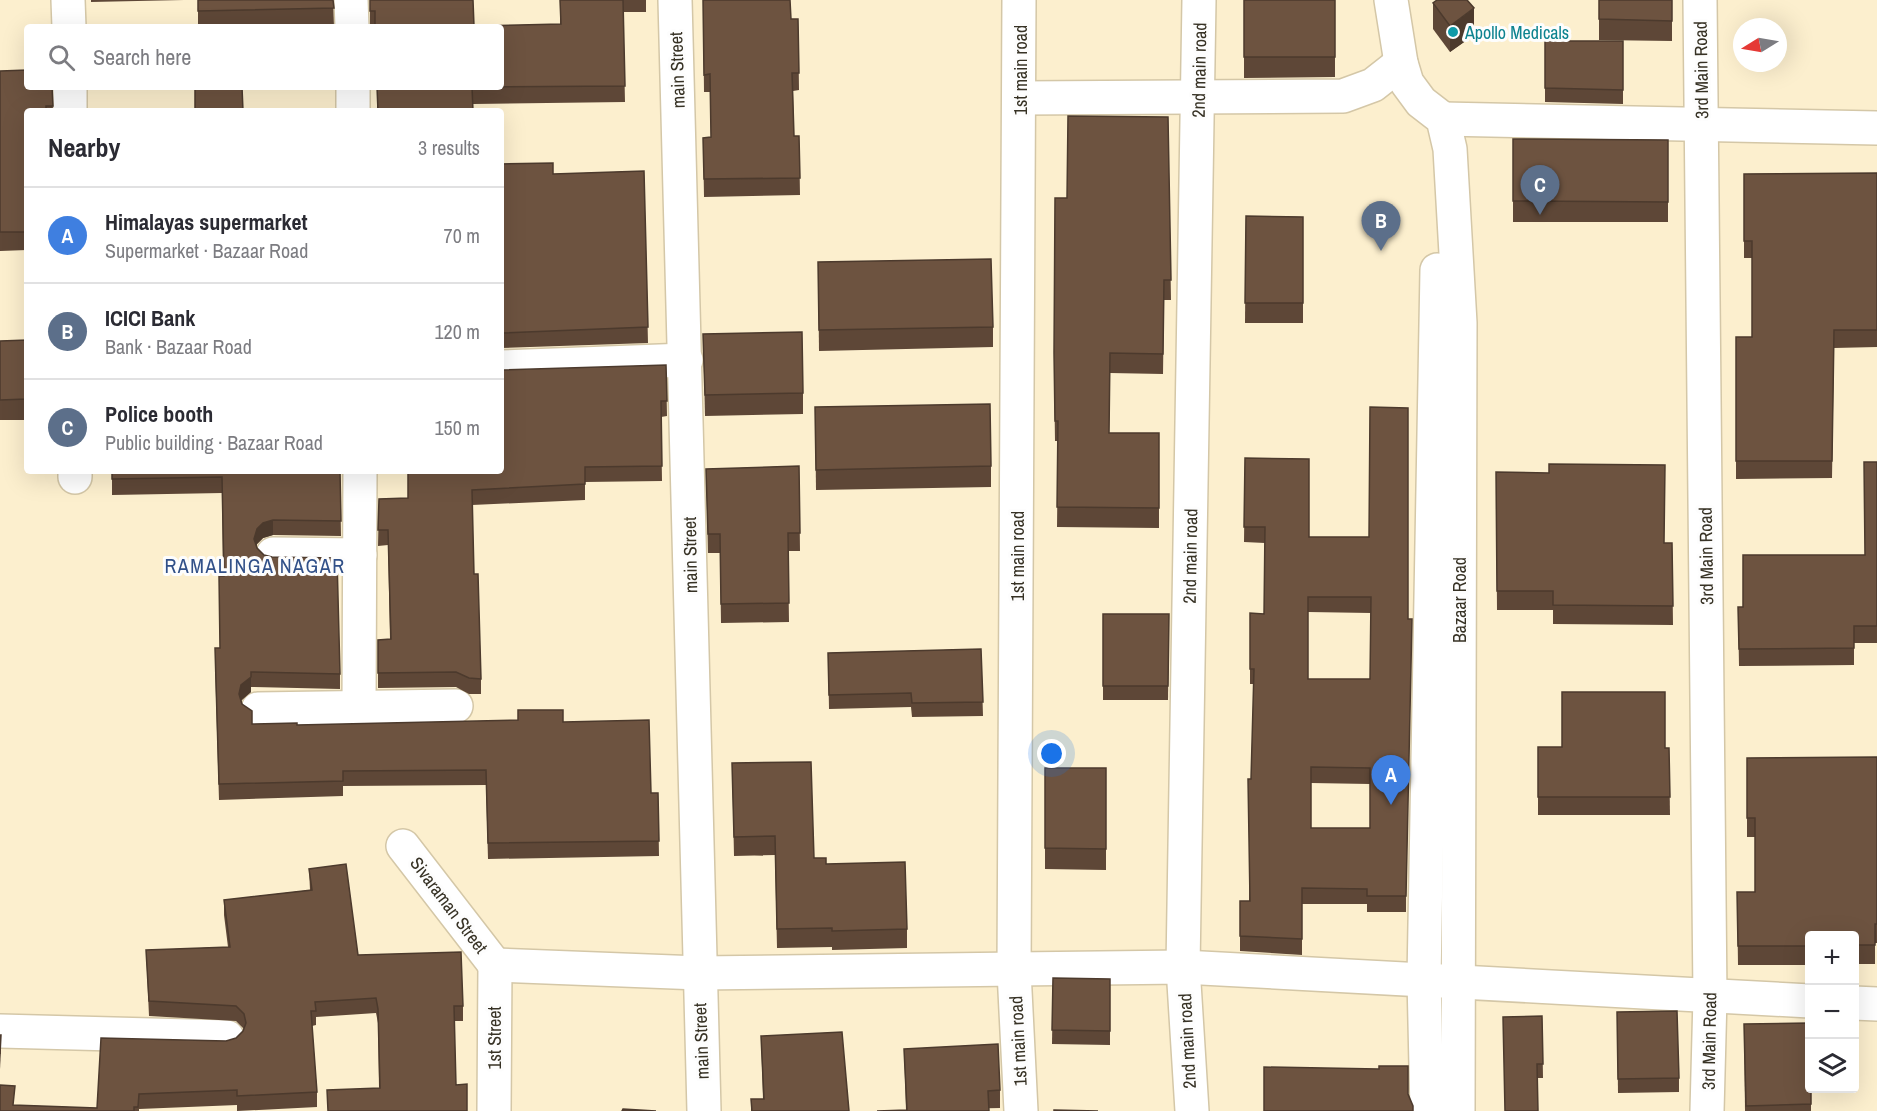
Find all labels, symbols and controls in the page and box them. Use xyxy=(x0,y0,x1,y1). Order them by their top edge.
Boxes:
north arrow xyxy=(1733,18,1787,72)
place label: Apollo Medicals xyxy=(1464,20,1569,45)
street label: 3rd Main Road xyxy=(1688,21,1714,119)
street label: 2nd main road xyxy=(1186,22,1212,118)
search box xyxy=(24,24,504,90)
street label: 1st main road xyxy=(1008,25,1033,115)
marker: Apollo Medicals xyxy=(1446,25,1460,39)
street label: main Street xyxy=(663,31,691,109)
icon: search xyxy=(45,41,78,74)
text: Search here xyxy=(93,42,191,72)
text: Nearby xyxy=(48,130,120,165)
text: 3 results xyxy=(418,134,480,161)
pin: C xyxy=(1520,166,1560,215)
pin: B xyxy=(1362,202,1400,251)
text: Himalayas supermarket xyxy=(105,207,308,237)
text: A xyxy=(62,222,73,249)
text: 70 m xyxy=(444,222,480,249)
text: Supermarket · Bazaar Road xyxy=(105,237,308,264)
text: ICICI Bank xyxy=(105,303,195,333)
text: B xyxy=(62,318,73,345)
text: 120 m xyxy=(434,318,480,345)
text: Bank · Bazaar Road xyxy=(105,333,252,360)
text: Police booth xyxy=(105,399,213,429)
text: C xyxy=(62,414,73,441)
text: 150 m xyxy=(434,414,480,441)
text: Public building · Bazaar Road xyxy=(105,429,323,456)
street label: 3rd Main Road xyxy=(1693,507,1719,605)
street label: 2nd main road xyxy=(1177,508,1203,604)
street label: 1st main road xyxy=(1005,511,1030,601)
street label: main Street xyxy=(677,517,703,593)
district label: RAMALINGA NAGAR xyxy=(164,552,346,579)
street label: Bazaar Road xyxy=(1447,557,1472,643)
your location xyxy=(1037,739,1066,768)
pin: A xyxy=(1372,756,1410,805)
street label: Sivaraman Street xyxy=(404,852,494,958)
map controls xyxy=(1805,931,1859,1093)
button: + xyxy=(1805,931,1859,985)
button: − xyxy=(1805,985,1859,1039)
street label: 3rd Main Road xyxy=(1696,992,1722,1090)
street label: 2nd main road xyxy=(1172,993,1202,1089)
street label: 1st main road xyxy=(1003,995,1033,1087)
street label: main Street xyxy=(687,1002,715,1080)
street label: 1st Street xyxy=(482,1006,507,1070)
button: layers xyxy=(1805,1039,1859,1093)

